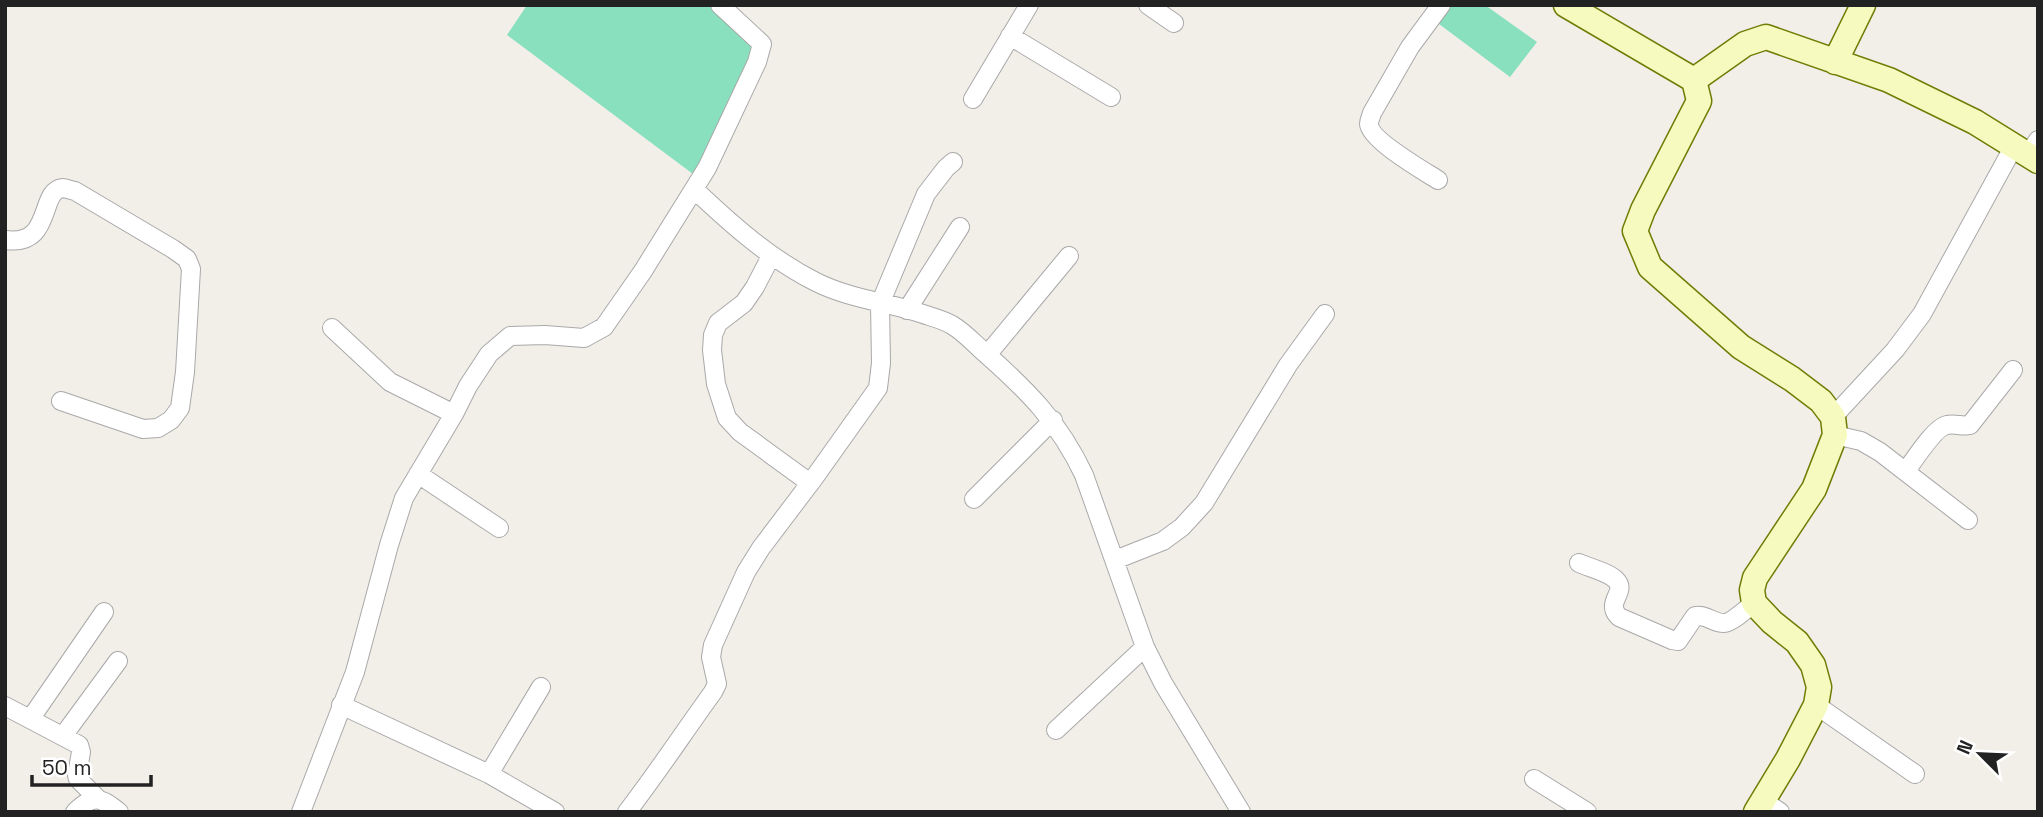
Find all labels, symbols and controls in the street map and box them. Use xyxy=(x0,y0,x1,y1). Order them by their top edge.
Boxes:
north arrow xyxy=(1945,719,2015,789)
text: N xyxy=(1951,736,1979,758)
scale bar xyxy=(32,744,150,788)
text: 50 m xyxy=(42,754,92,781)

